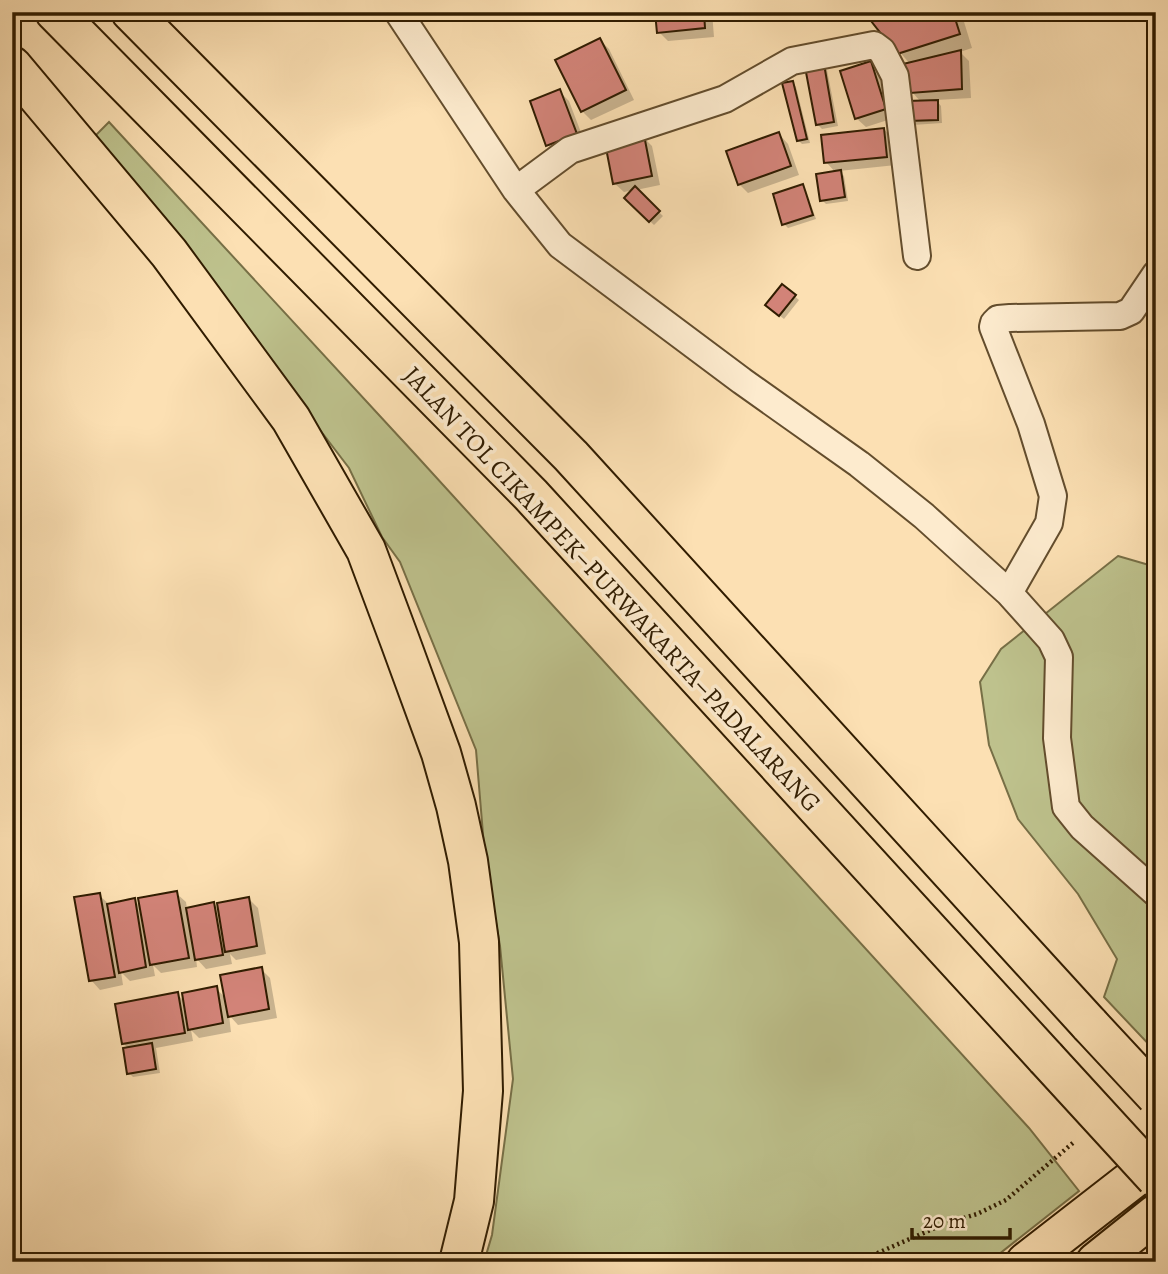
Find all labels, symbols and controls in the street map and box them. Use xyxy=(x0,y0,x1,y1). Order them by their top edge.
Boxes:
street label: JALAN TOL CIKAMPEK–PURWAKARTA–PADALARANG xyxy=(395,358,829,820)
scale bar xyxy=(912,1197,1010,1241)
text: 20 m xyxy=(923,1207,966,1235)

